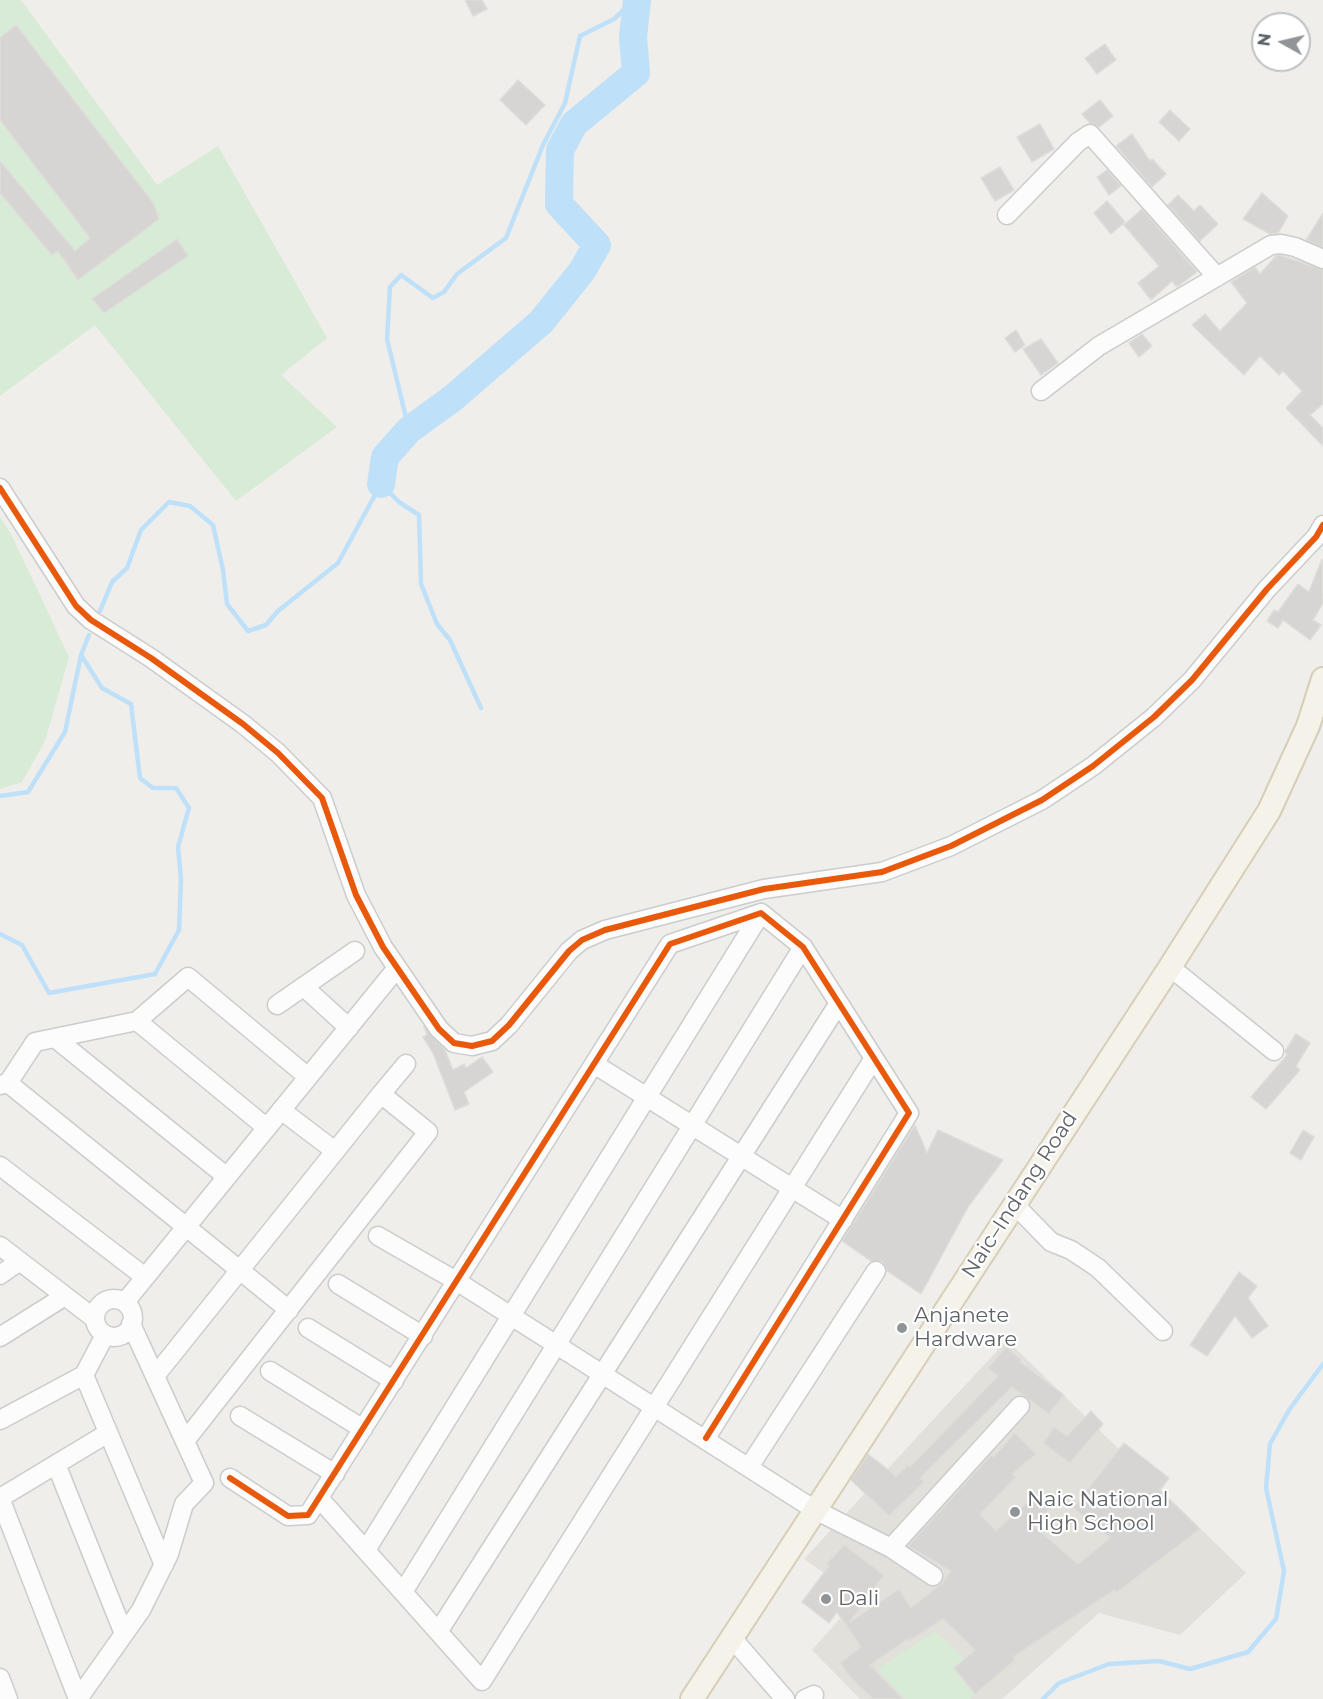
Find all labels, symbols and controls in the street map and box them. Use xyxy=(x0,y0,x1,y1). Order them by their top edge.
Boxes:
north arrow xyxy=(1251,12,1311,72)
text: N xyxy=(1254,32,1275,47)
street label: Naic–Indang Road xyxy=(957,1107,1083,1283)
place label: Anjanete Hardware xyxy=(914,1303,1017,1353)
marker: Anjanete Hardware xyxy=(895,1321,909,1335)
place label: Naic National High School xyxy=(1027,1487,1168,1537)
marker: Naic National High School xyxy=(1008,1505,1022,1519)
place label: Dali xyxy=(838,1586,879,1612)
marker: Dali xyxy=(819,1592,833,1606)

